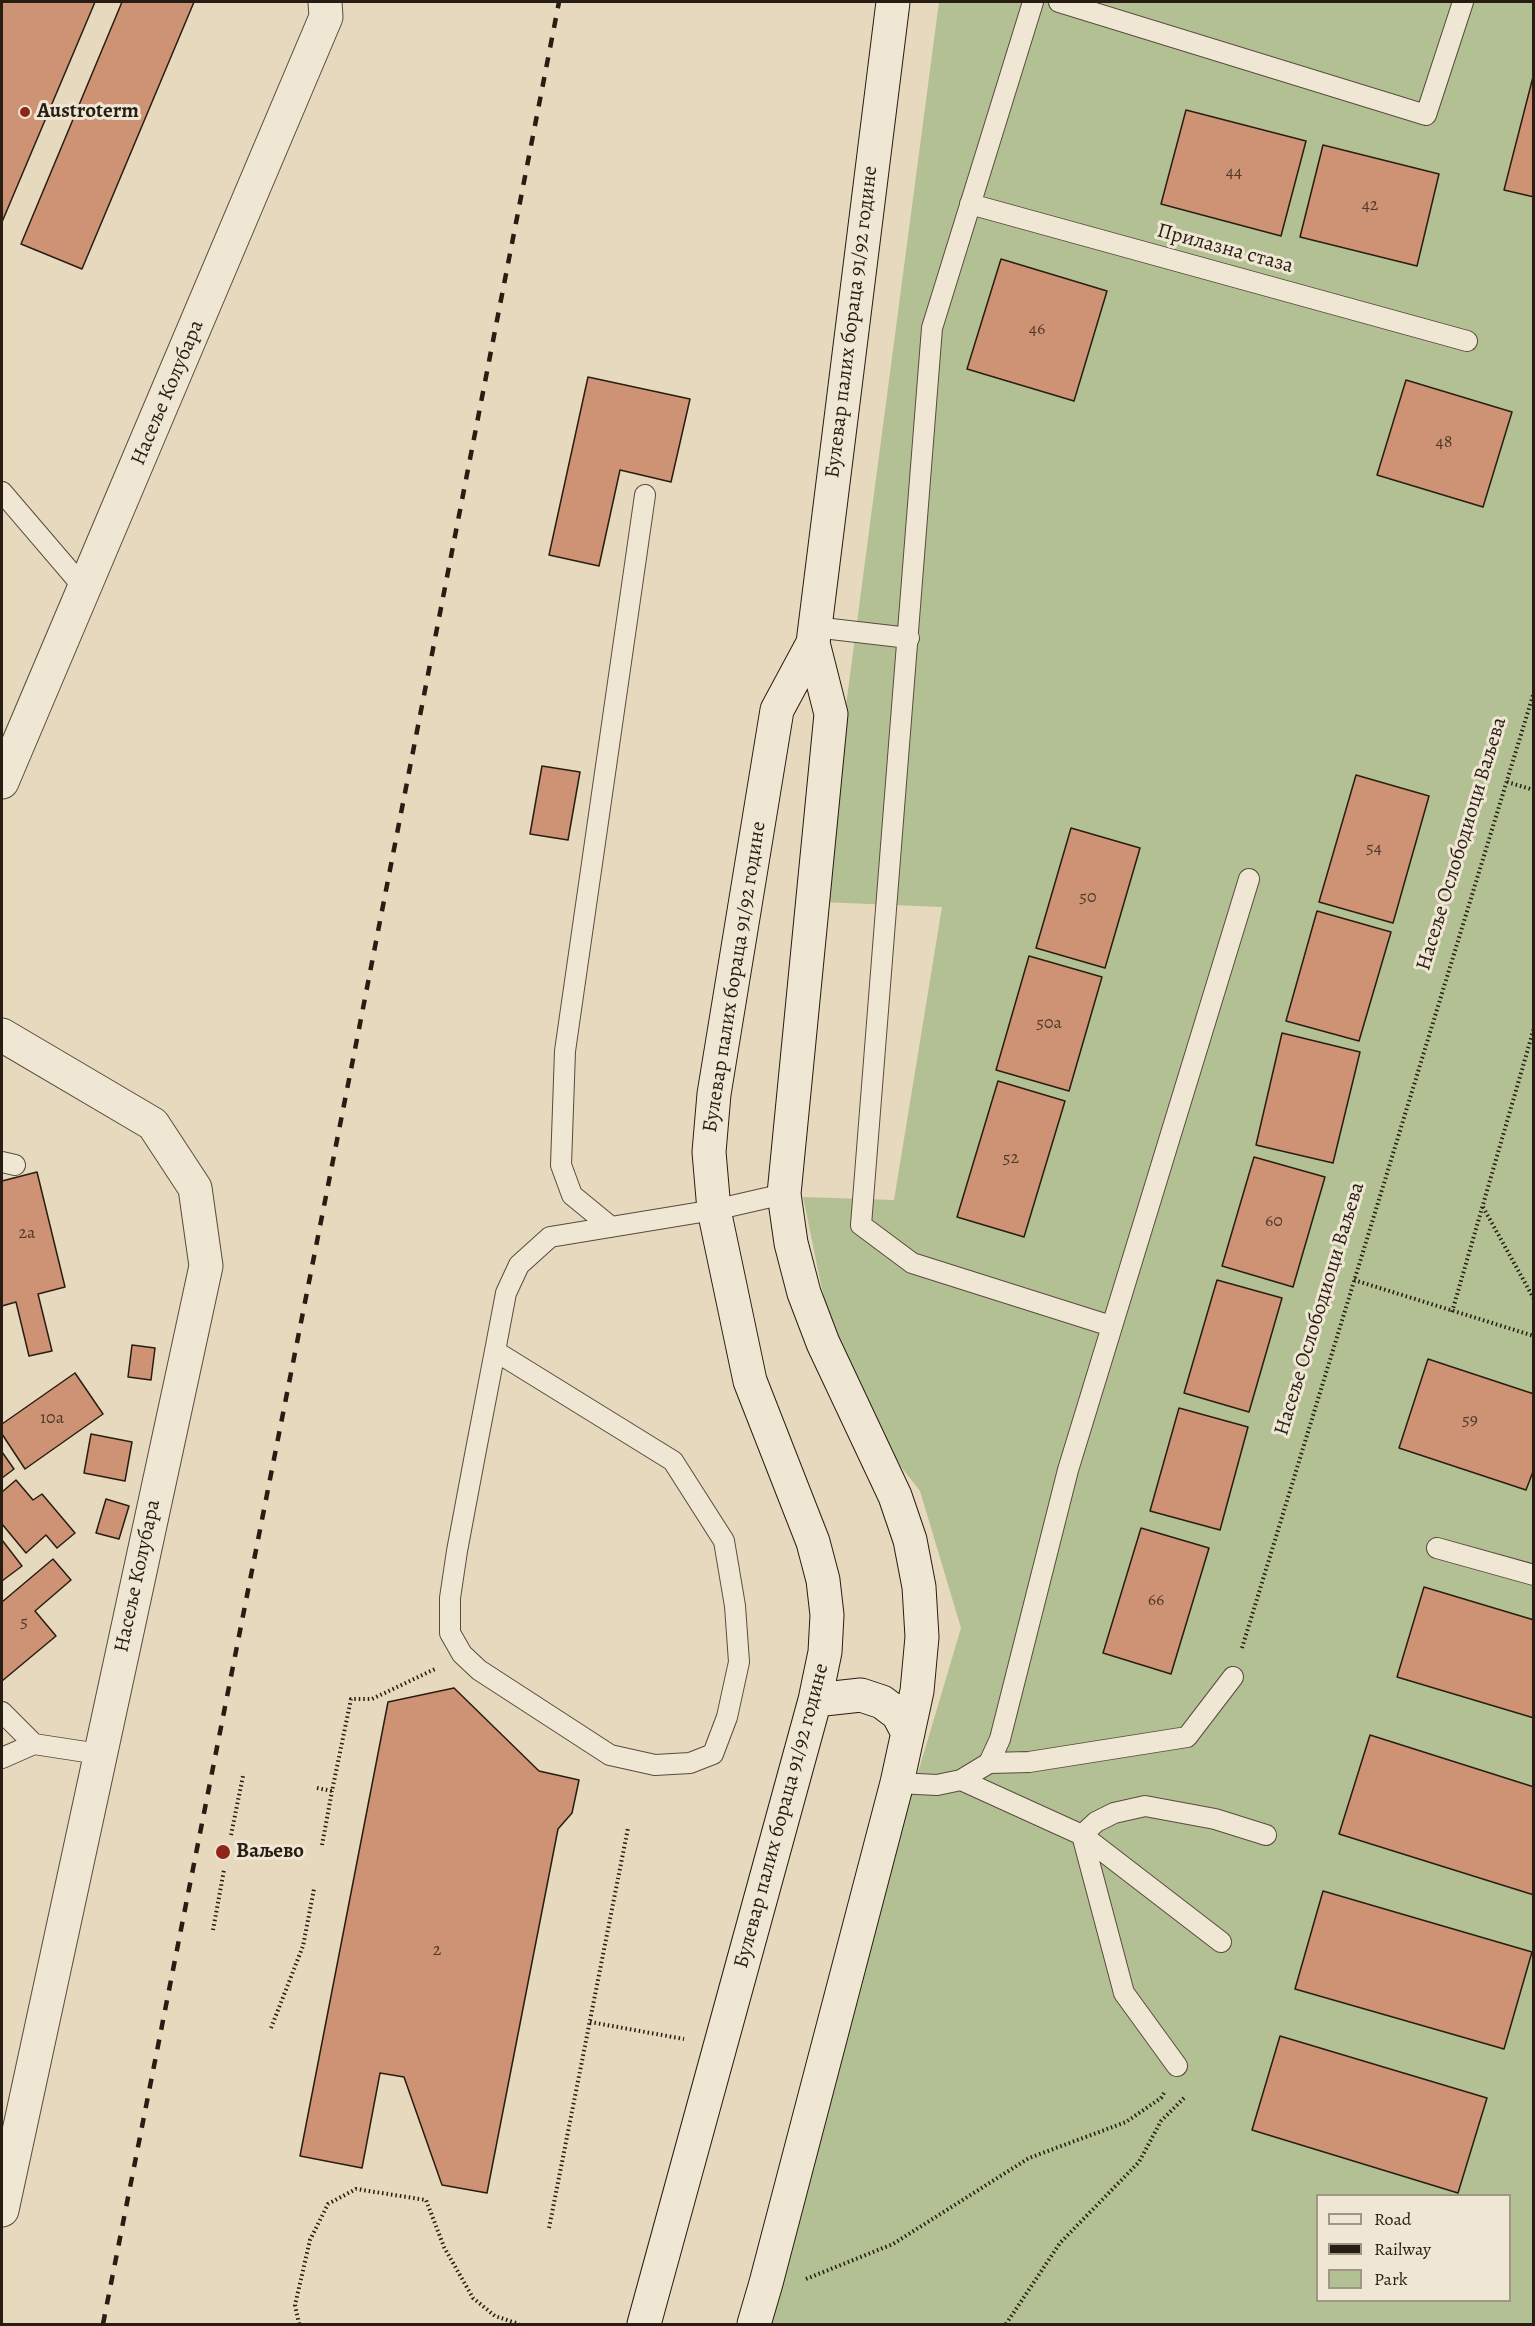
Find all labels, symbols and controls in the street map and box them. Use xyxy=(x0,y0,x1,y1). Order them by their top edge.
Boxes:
place label: Austroterm xyxy=(37,99,139,125)
marker: Austroterm xyxy=(18,105,32,119)
house number: 44 xyxy=(1226,162,1242,184)
street label: Булевар палих бораца 91/92 године xyxy=(820,164,884,480)
house number: 42 xyxy=(1362,195,1378,217)
street label: Прилазна стаза xyxy=(1154,219,1296,279)
street label: Насеље Колубара xyxy=(126,317,210,469)
house number: 46 xyxy=(1029,319,1045,341)
house number: 48 xyxy=(1436,432,1452,454)
street label: Насеље Ослободиоци Ваљева xyxy=(1411,714,1513,974)
street label: Булевар палих бораца 91/92 године xyxy=(698,820,772,1134)
house number: 54 xyxy=(1366,838,1382,860)
house number: 50 xyxy=(1079,887,1097,909)
house number: 50a xyxy=(1036,1013,1062,1035)
house number: 52 xyxy=(1003,1148,1019,1170)
street label: Насеље Ослободиоци Ваљева xyxy=(1269,1179,1371,1439)
house number: 60 xyxy=(1265,1211,1283,1233)
house number: 2a xyxy=(19,1223,35,1245)
house number: 10a xyxy=(40,1408,64,1430)
house number: 59 xyxy=(1462,1410,1478,1432)
street label: Насеље Колубара xyxy=(110,1497,166,1655)
house number: 66 xyxy=(1148,1590,1164,1612)
house number: 5 xyxy=(20,1612,28,1634)
street label: Булевар палих бораца 91/92 године xyxy=(729,1661,835,1971)
place label: Ваљево xyxy=(236,1839,304,1865)
marker: Ваљево xyxy=(214,1843,232,1861)
house number: 2 xyxy=(433,1940,441,1962)
legend xyxy=(1316,2194,1511,2302)
text: Road xyxy=(1374,2207,1411,2231)
text: Railway xyxy=(1374,2237,1431,2261)
text: Park xyxy=(1374,2267,1408,2291)

